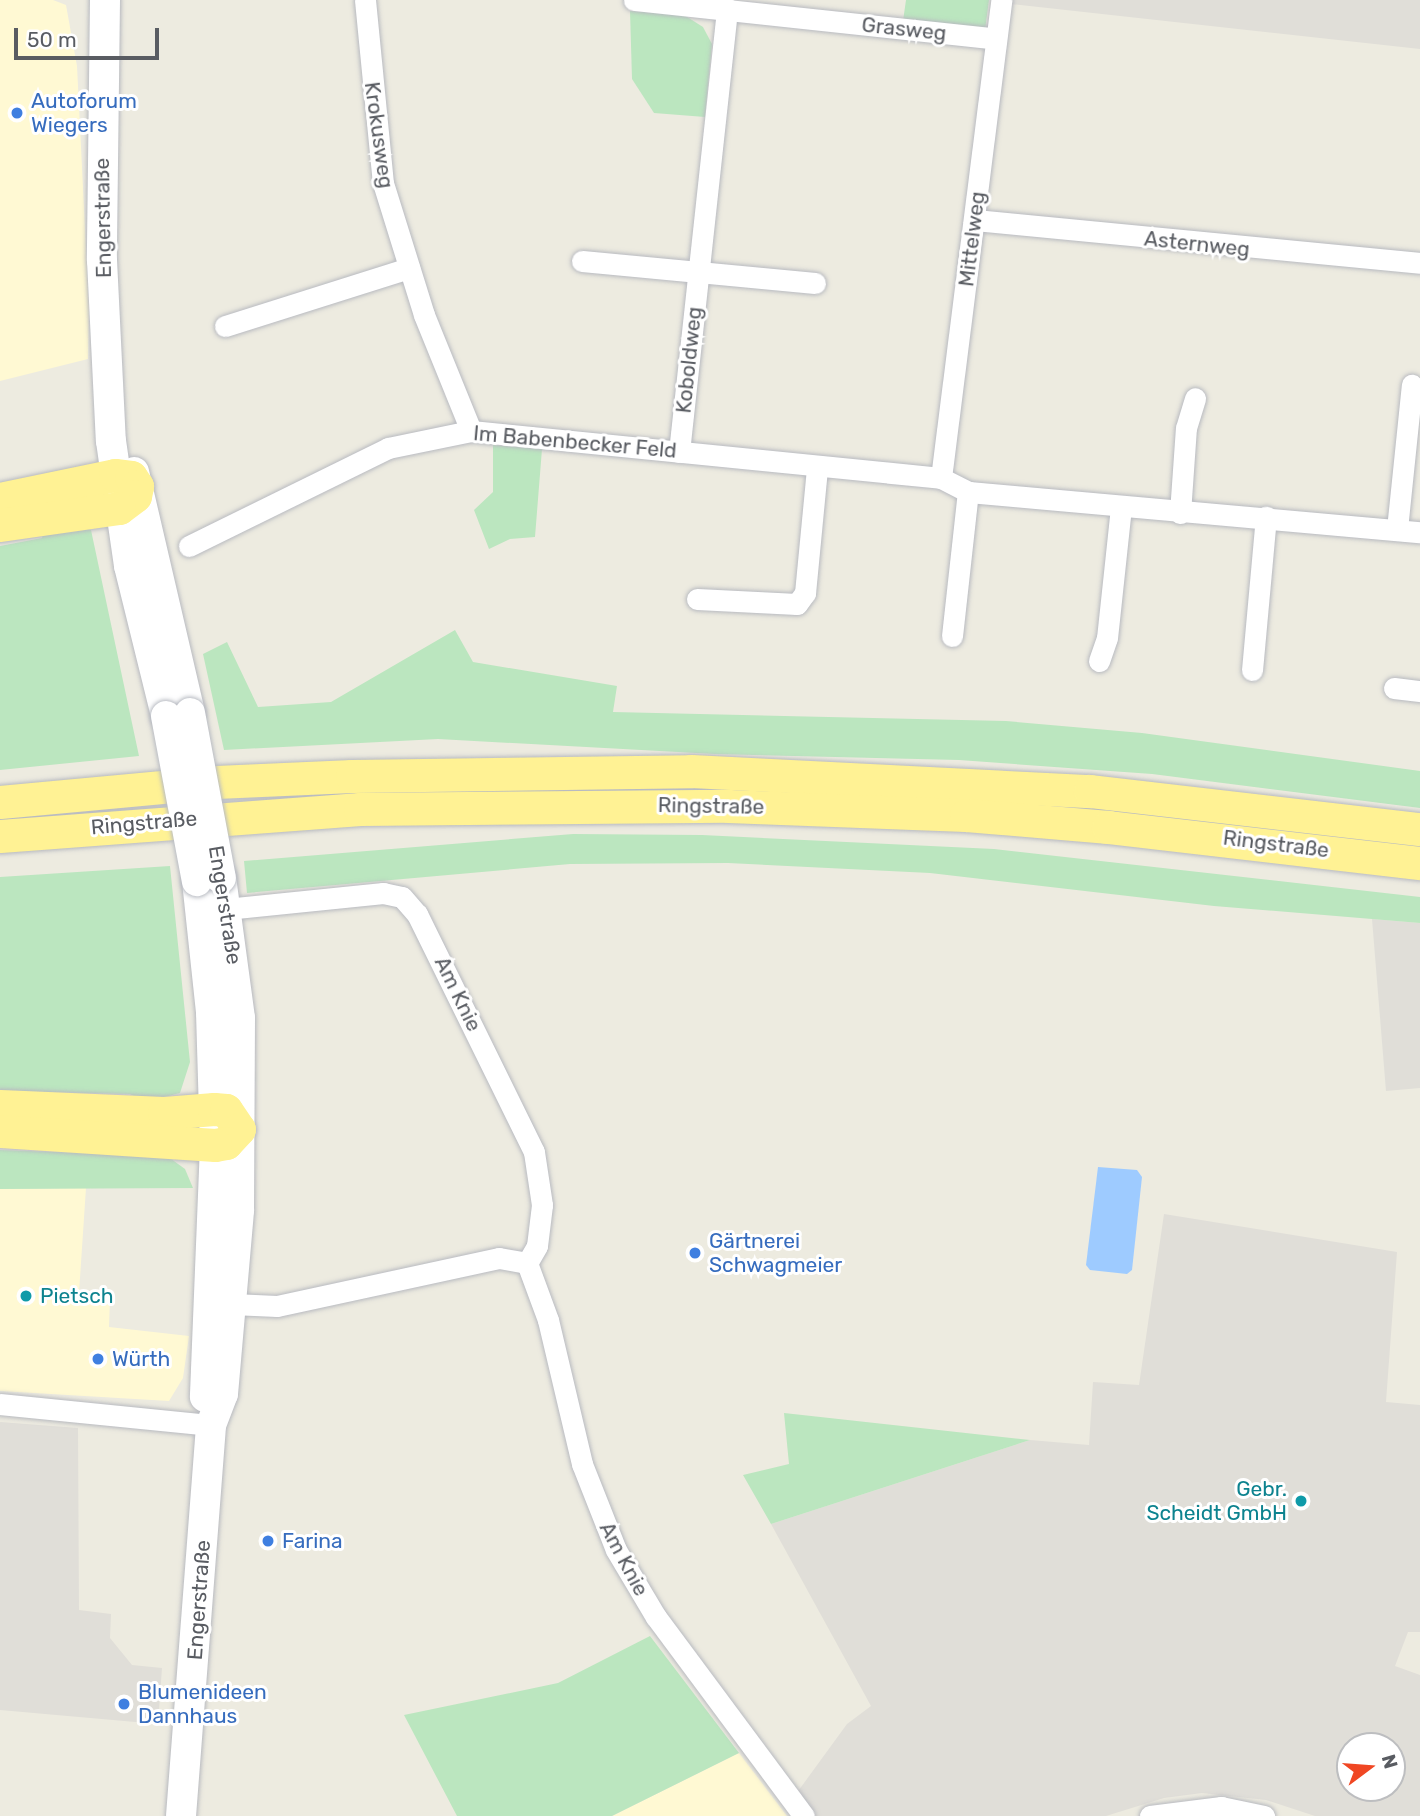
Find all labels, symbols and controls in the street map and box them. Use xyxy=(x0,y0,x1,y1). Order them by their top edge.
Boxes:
street label: Grasweg xyxy=(860,12,948,46)
scale bar xyxy=(18,14,163,58)
text: 50 m xyxy=(27,27,77,52)
street label: Krokusweg xyxy=(359,80,399,190)
place label: Autoforum Wiegers xyxy=(31,88,137,138)
marker: Autoforum Wiegers xyxy=(9,105,25,121)
street label: Engerstraße xyxy=(89,158,117,278)
street label: Mittelweg xyxy=(954,190,990,288)
street label: Asternweg xyxy=(1143,226,1251,262)
street label: Koboldweg xyxy=(671,305,707,415)
street label: Im Babenbecker Feld xyxy=(472,421,678,463)
street label: Ringstraße xyxy=(658,792,764,820)
street label: Ringstraße xyxy=(90,806,198,840)
street label: Ringstraße xyxy=(1222,825,1330,863)
street label: Engerstraße xyxy=(203,844,247,966)
street label: Am Knie xyxy=(429,952,487,1036)
place label: Gärtnerei Schwagmeier xyxy=(709,1228,842,1278)
marker: Gärtnerei Schwagmeier xyxy=(687,1245,703,1261)
place label: Pietsch xyxy=(40,1283,114,1309)
marker: Pietsch xyxy=(18,1288,34,1304)
place label: Würth xyxy=(112,1346,170,1372)
marker: Würth xyxy=(90,1351,106,1367)
place label: Gebr. Scheidt GmbH xyxy=(1146,1476,1287,1526)
marker: Gebr. Scheidt GmbH xyxy=(1293,1493,1309,1509)
street label: Am Knie xyxy=(594,1518,654,1600)
place label: Farina xyxy=(282,1528,343,1554)
marker: Farina xyxy=(260,1533,276,1549)
street label: Engerstraße xyxy=(182,1539,216,1661)
place label: Blumenideen Dannhaus xyxy=(138,1679,267,1729)
marker: Blumenideen Dannhaus xyxy=(116,1696,132,1712)
north arrow xyxy=(1336,1732,1406,1802)
text: N xyxy=(1377,1752,1403,1771)

